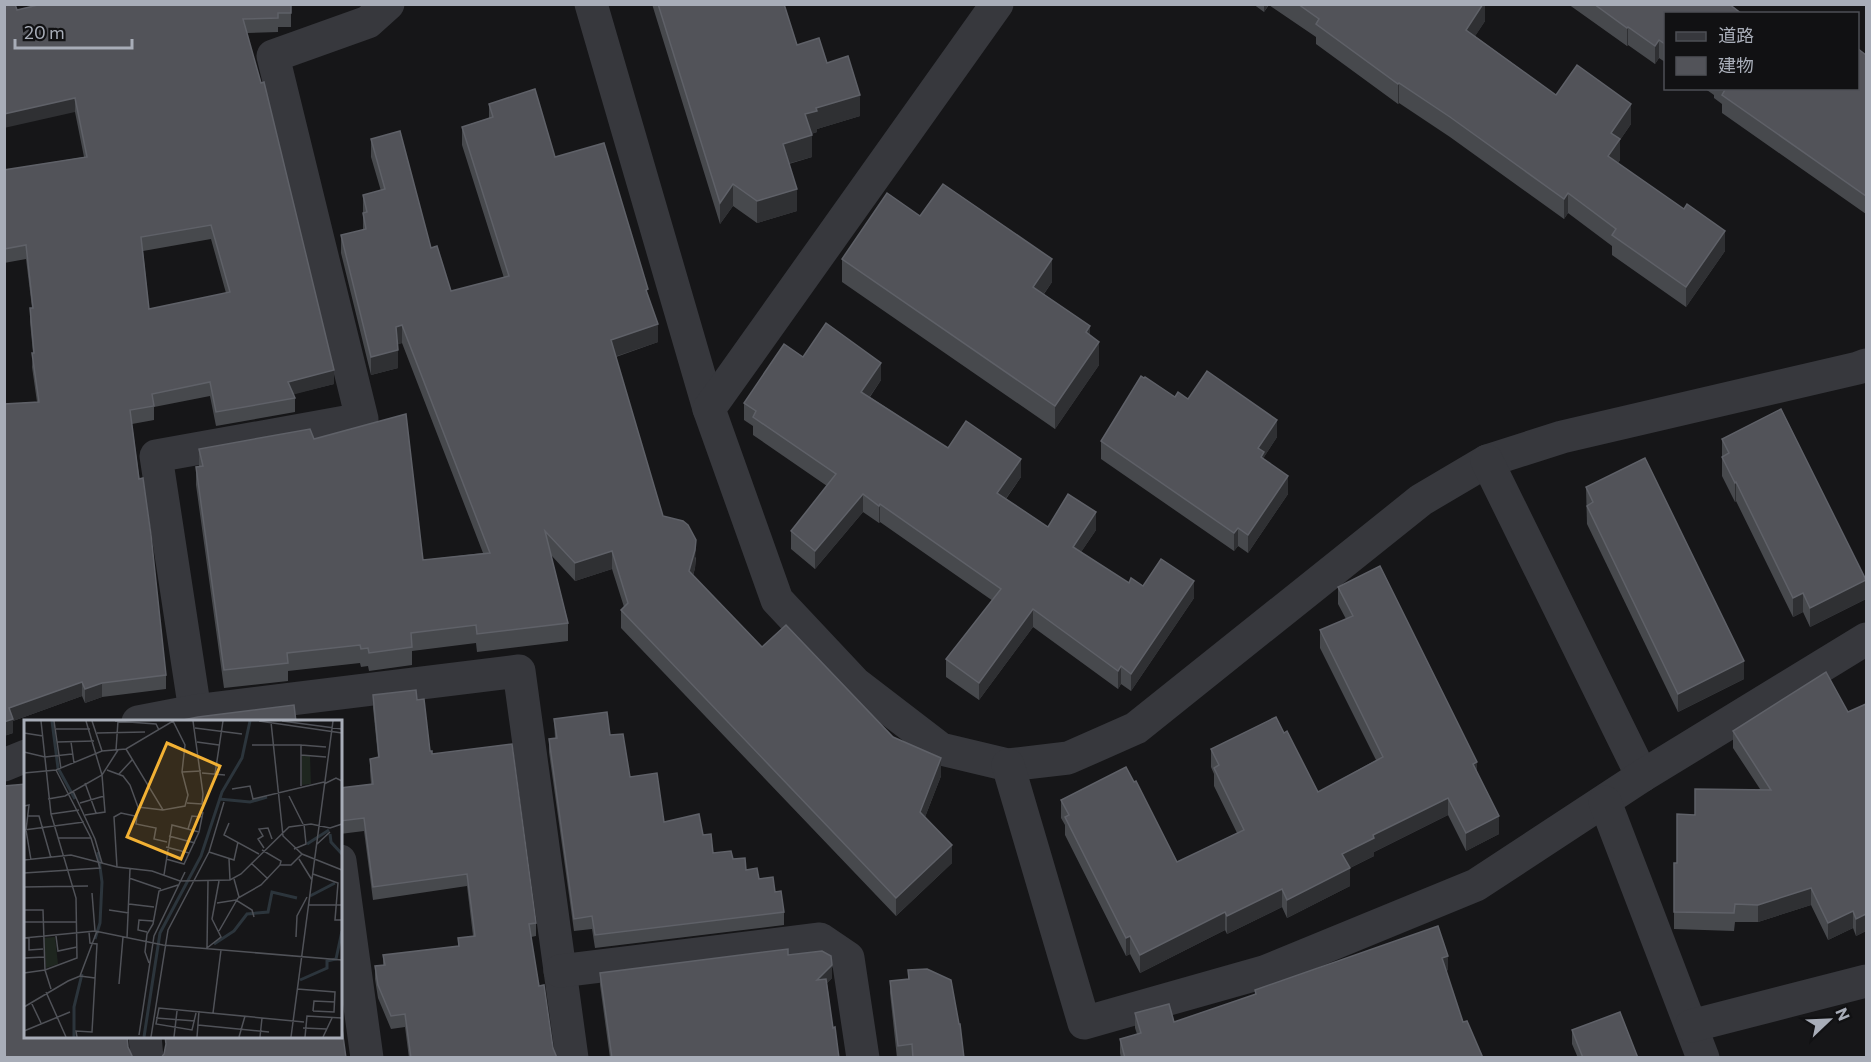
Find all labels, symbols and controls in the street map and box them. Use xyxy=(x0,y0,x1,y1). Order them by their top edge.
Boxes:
scale bar xyxy=(15,12,132,50)
legend xyxy=(1664,12,1859,90)
text: 20 m xyxy=(24,21,65,43)
text: 道路 xyxy=(1718,24,1754,46)
text: 建物 xyxy=(1718,54,1754,76)
inset map xyxy=(24,720,342,1038)
north arrow xyxy=(1799,990,1859,1050)
text: N xyxy=(1832,1005,1854,1023)

